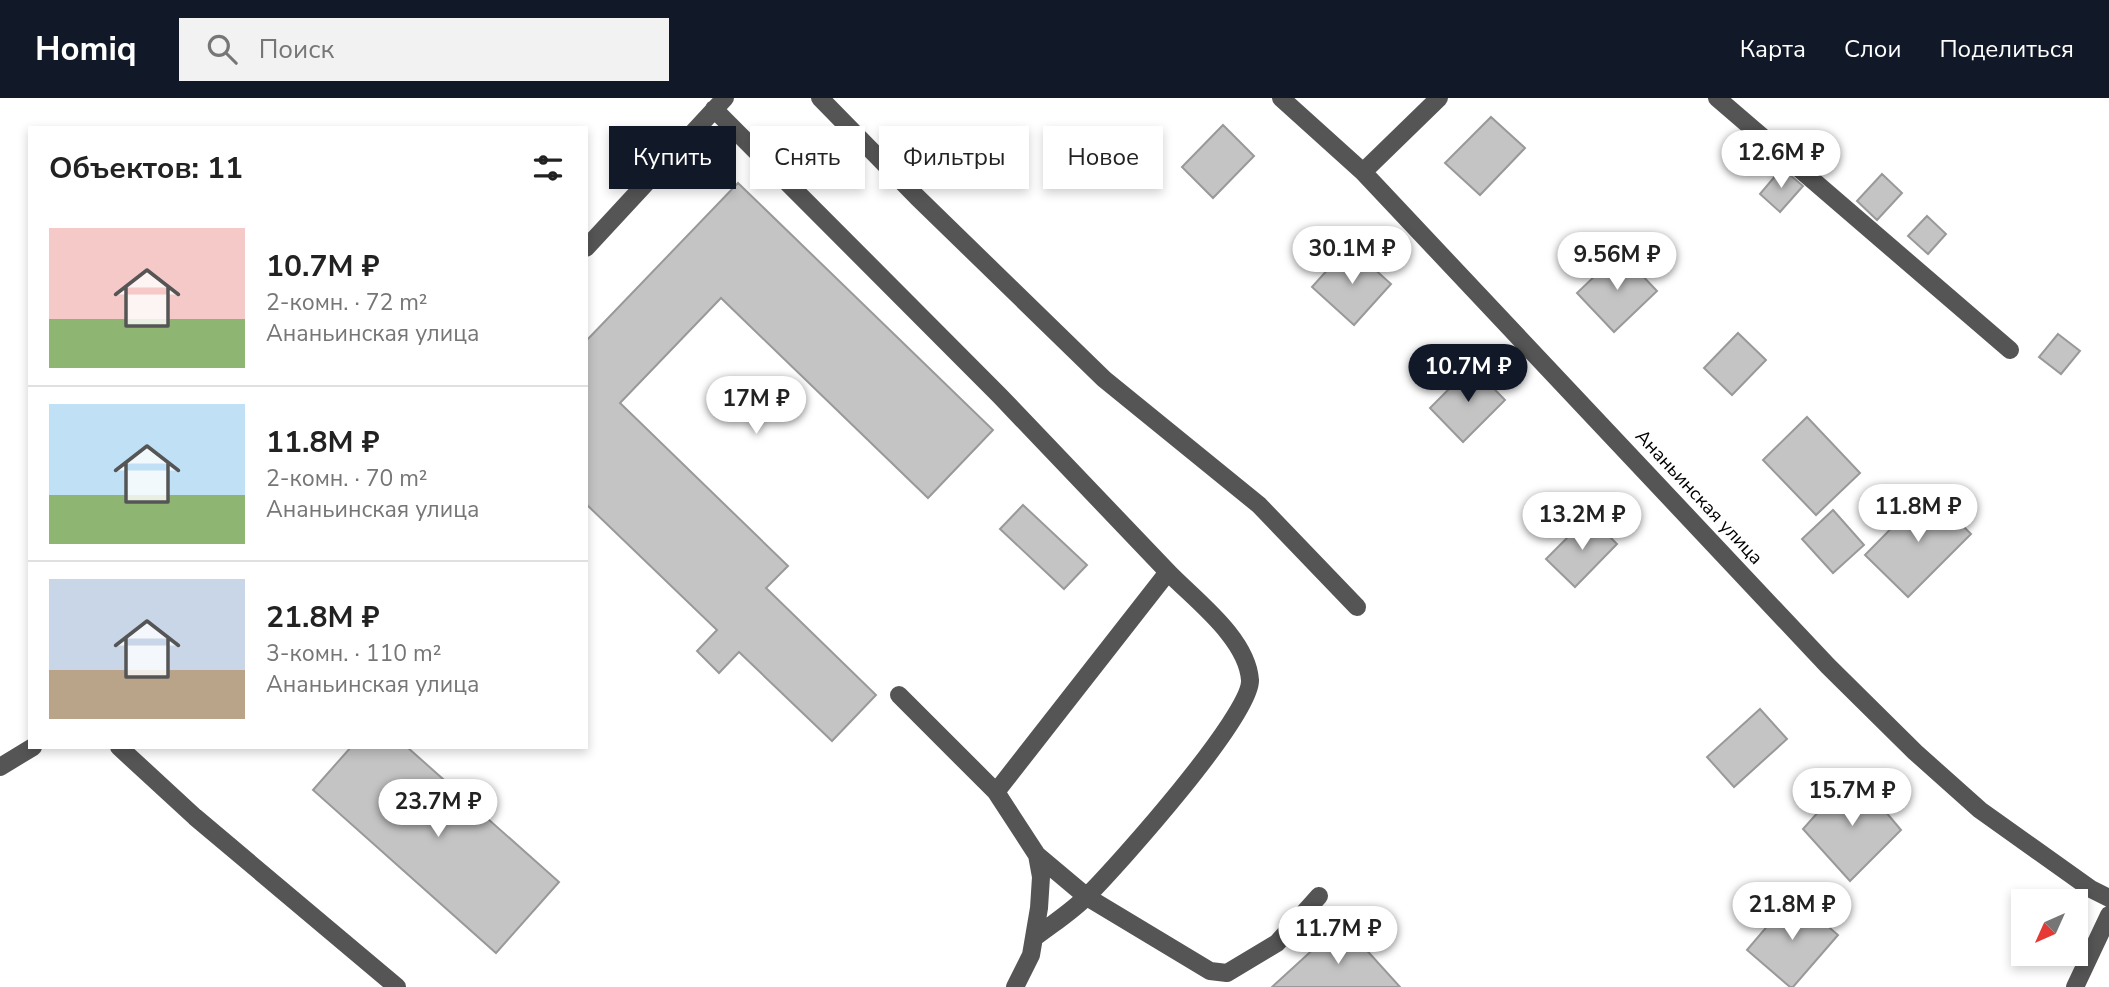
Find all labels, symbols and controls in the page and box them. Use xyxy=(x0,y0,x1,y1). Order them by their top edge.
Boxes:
search box xyxy=(179,18,669,81)
text: Homiq xyxy=(35,27,137,72)
icon: search xyxy=(203,30,241,68)
text: Поиск xyxy=(259,32,334,67)
text: Карта xyxy=(1740,33,1806,65)
text: Слои xyxy=(1844,33,1901,65)
text: Поделиться xyxy=(1939,33,2074,65)
chip: Купить xyxy=(609,126,736,189)
chip: Снять xyxy=(750,126,865,189)
chip: Фильтры xyxy=(879,126,1029,189)
chip: Новое xyxy=(1043,126,1163,189)
pin: 12.6M ₽ xyxy=(1716,130,1846,190)
text: 12.6M ₽ xyxy=(1737,137,1825,168)
text: Объектов: 11 xyxy=(49,148,243,189)
icon: filters xyxy=(529,149,567,187)
pin: 30.1M ₽ xyxy=(1287,226,1417,286)
pin: 9.56M ₽ xyxy=(1552,232,1682,292)
text: 30.1M ₽ xyxy=(1308,233,1396,264)
text: 9.56M ₽ xyxy=(1573,239,1661,270)
text: 10.7M ₽ xyxy=(266,246,380,287)
icon: home xyxy=(105,256,189,340)
text: 2-комн. · 72 m² xyxy=(266,287,428,318)
text: Ананьинская улица xyxy=(266,318,479,349)
pin: 10.7M ₽ xyxy=(1403,344,1533,404)
text: 10.7M ₽ xyxy=(1424,351,1512,382)
pin: 17M ₽ xyxy=(707,376,805,436)
text: 17M ₽ xyxy=(722,383,790,414)
text: 11.8M ₽ xyxy=(266,422,380,463)
street label: Ананьинская улица xyxy=(1629,424,1769,570)
icon: home xyxy=(105,432,189,516)
text: 2-комн. · 70 m² xyxy=(266,463,428,494)
pin: 11.8M ₽ xyxy=(1853,484,1983,544)
text: 11.8M ₽ xyxy=(1874,491,1962,522)
pin: 13.2M ₽ xyxy=(1517,492,1647,552)
text: Ананьинская улица xyxy=(266,494,479,525)
text: 13.2M ₽ xyxy=(1538,499,1626,530)
text: 21.8M ₽ xyxy=(266,597,380,638)
icon: home xyxy=(105,607,189,691)
text: 3-комн. · 110 m² xyxy=(266,638,441,669)
text: Ананьинская улица xyxy=(266,669,479,700)
pin: 15.7M ₽ xyxy=(1787,768,1917,828)
text: 15.7M ₽ xyxy=(1808,775,1896,806)
pin: 23.7M ₽ xyxy=(373,780,503,839)
text: 23.7M ₽ xyxy=(394,786,482,817)
pin: 21.8M ₽ xyxy=(1727,882,1857,942)
text: 21.8M ₽ xyxy=(1748,889,1836,920)
north arrow xyxy=(2011,889,2088,966)
map controls xyxy=(2011,889,2088,966)
pin: 11.7M ₽ xyxy=(1273,906,1403,966)
text: 11.7M ₽ xyxy=(1294,913,1382,944)

